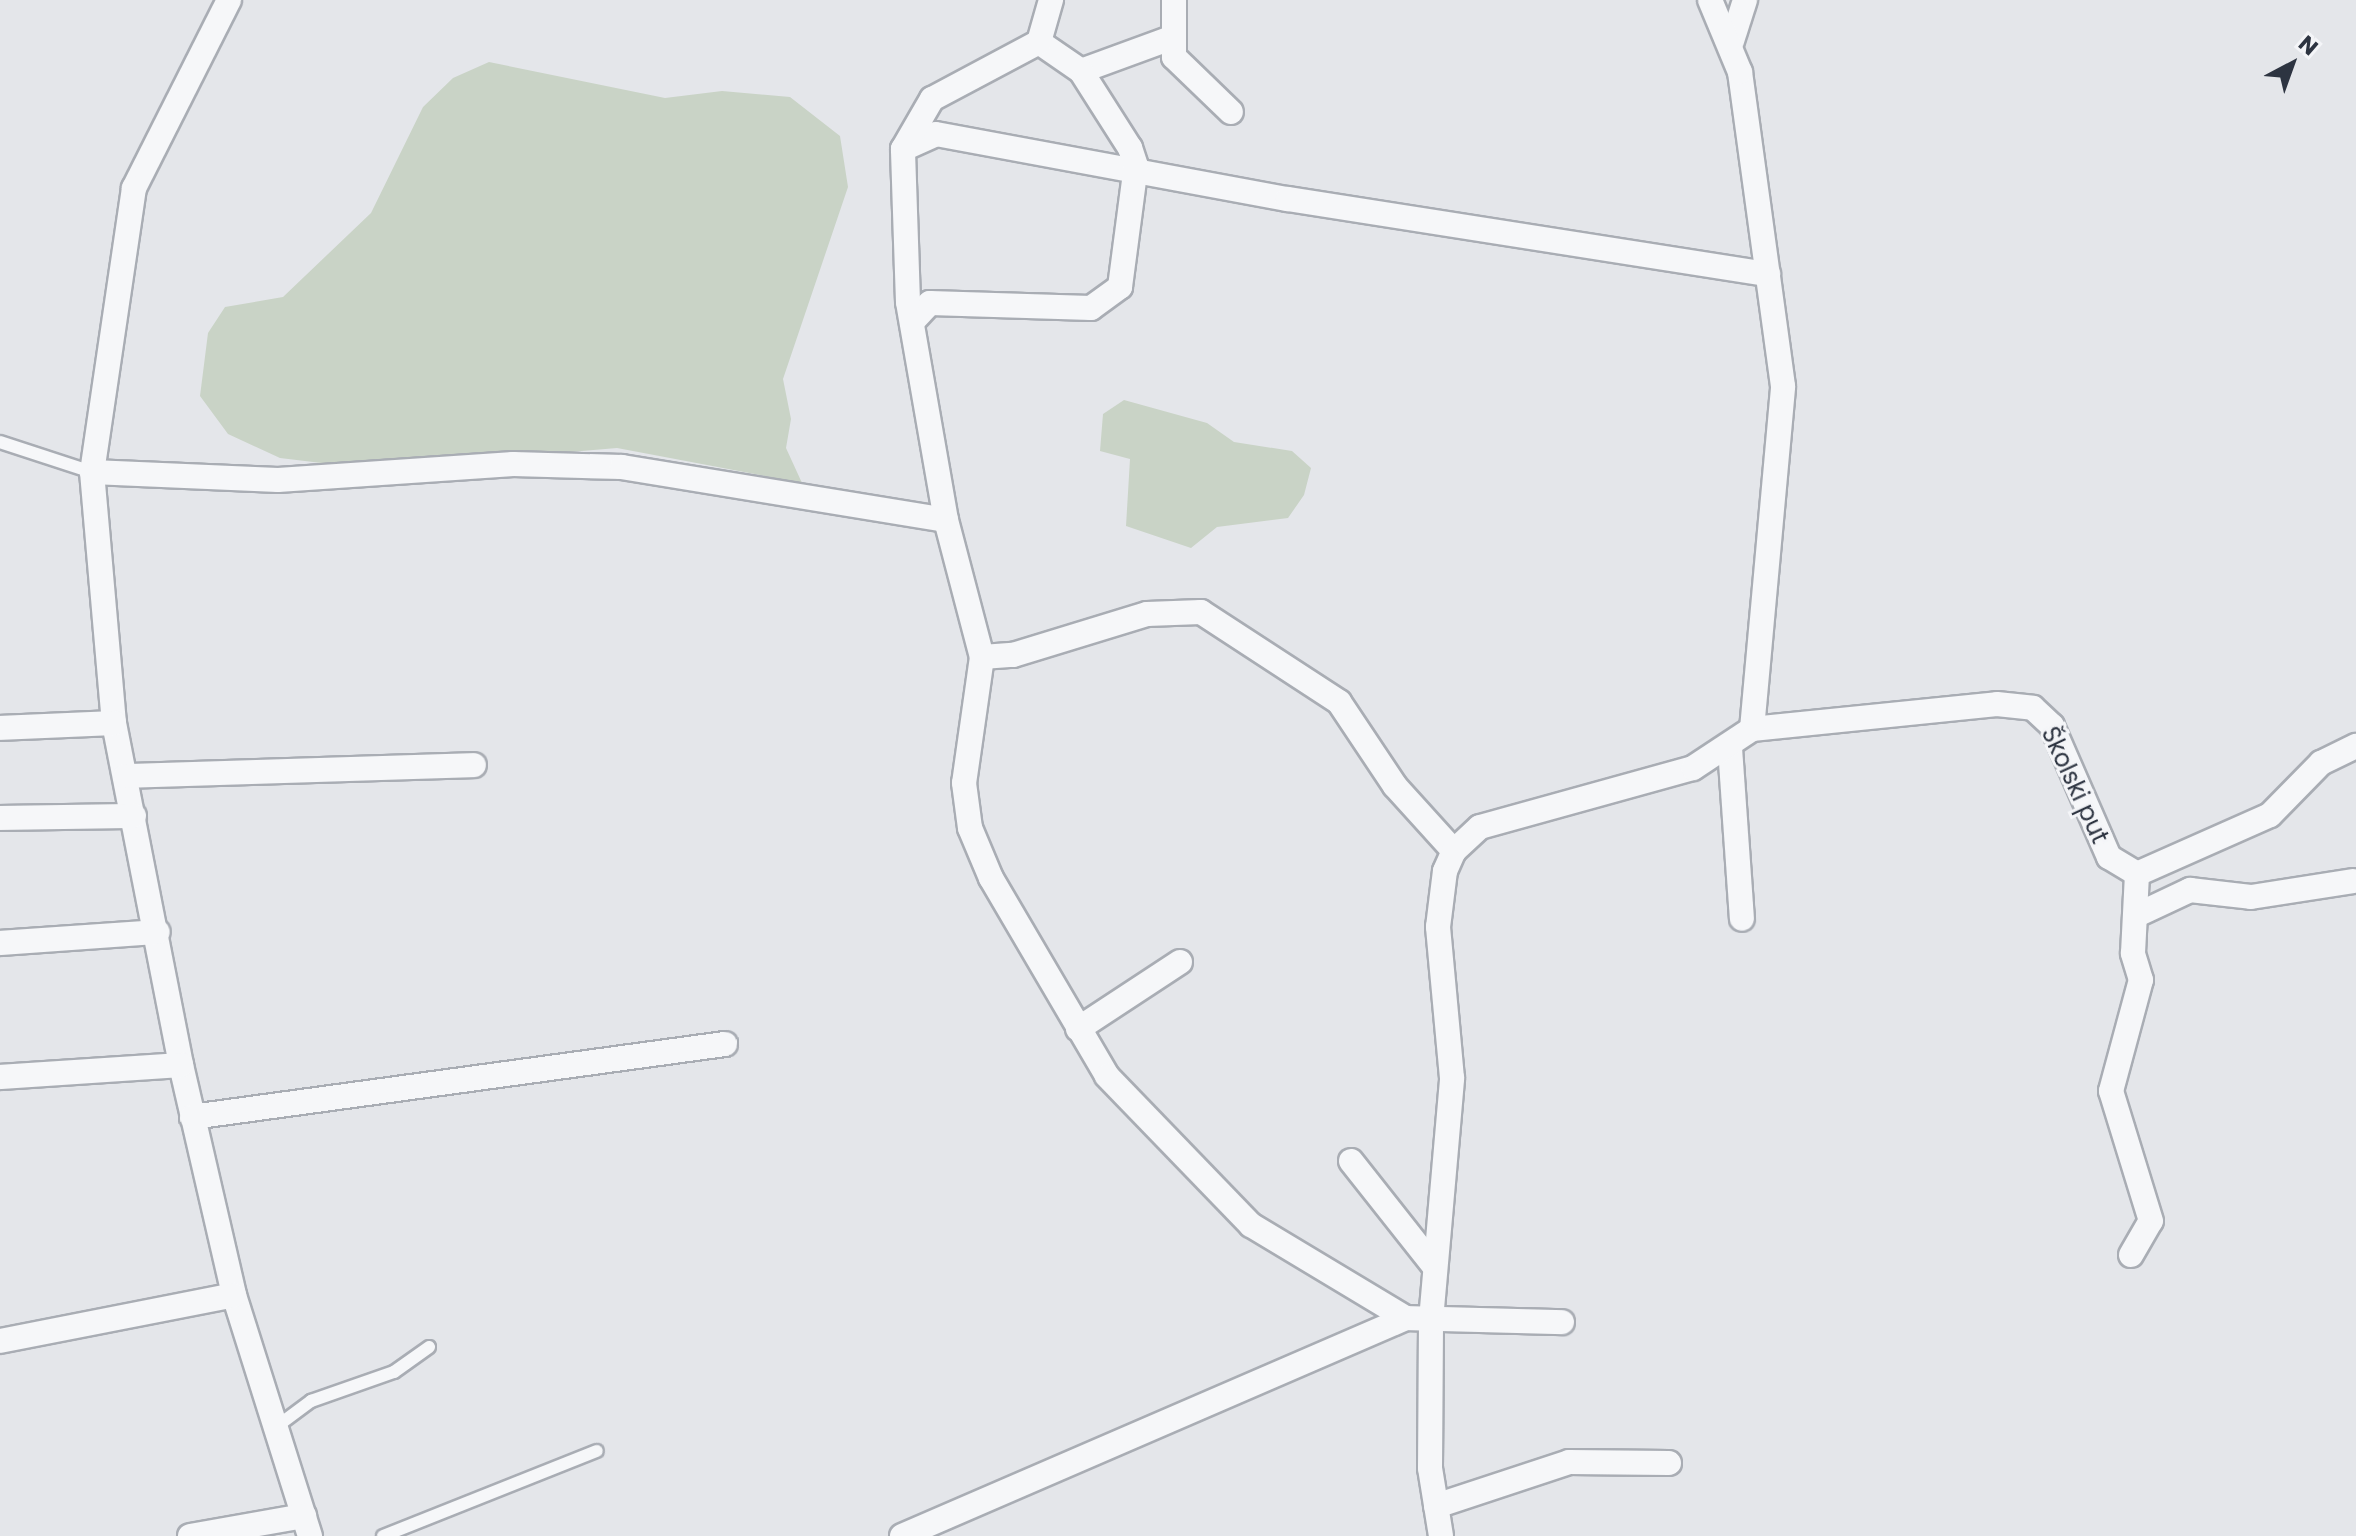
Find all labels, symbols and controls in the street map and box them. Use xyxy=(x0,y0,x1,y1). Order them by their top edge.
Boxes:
north arrow xyxy=(2252,24,2332,104)
text: N xyxy=(2292,28,2324,63)
street label: Školski put xyxy=(2035,722,2115,848)

